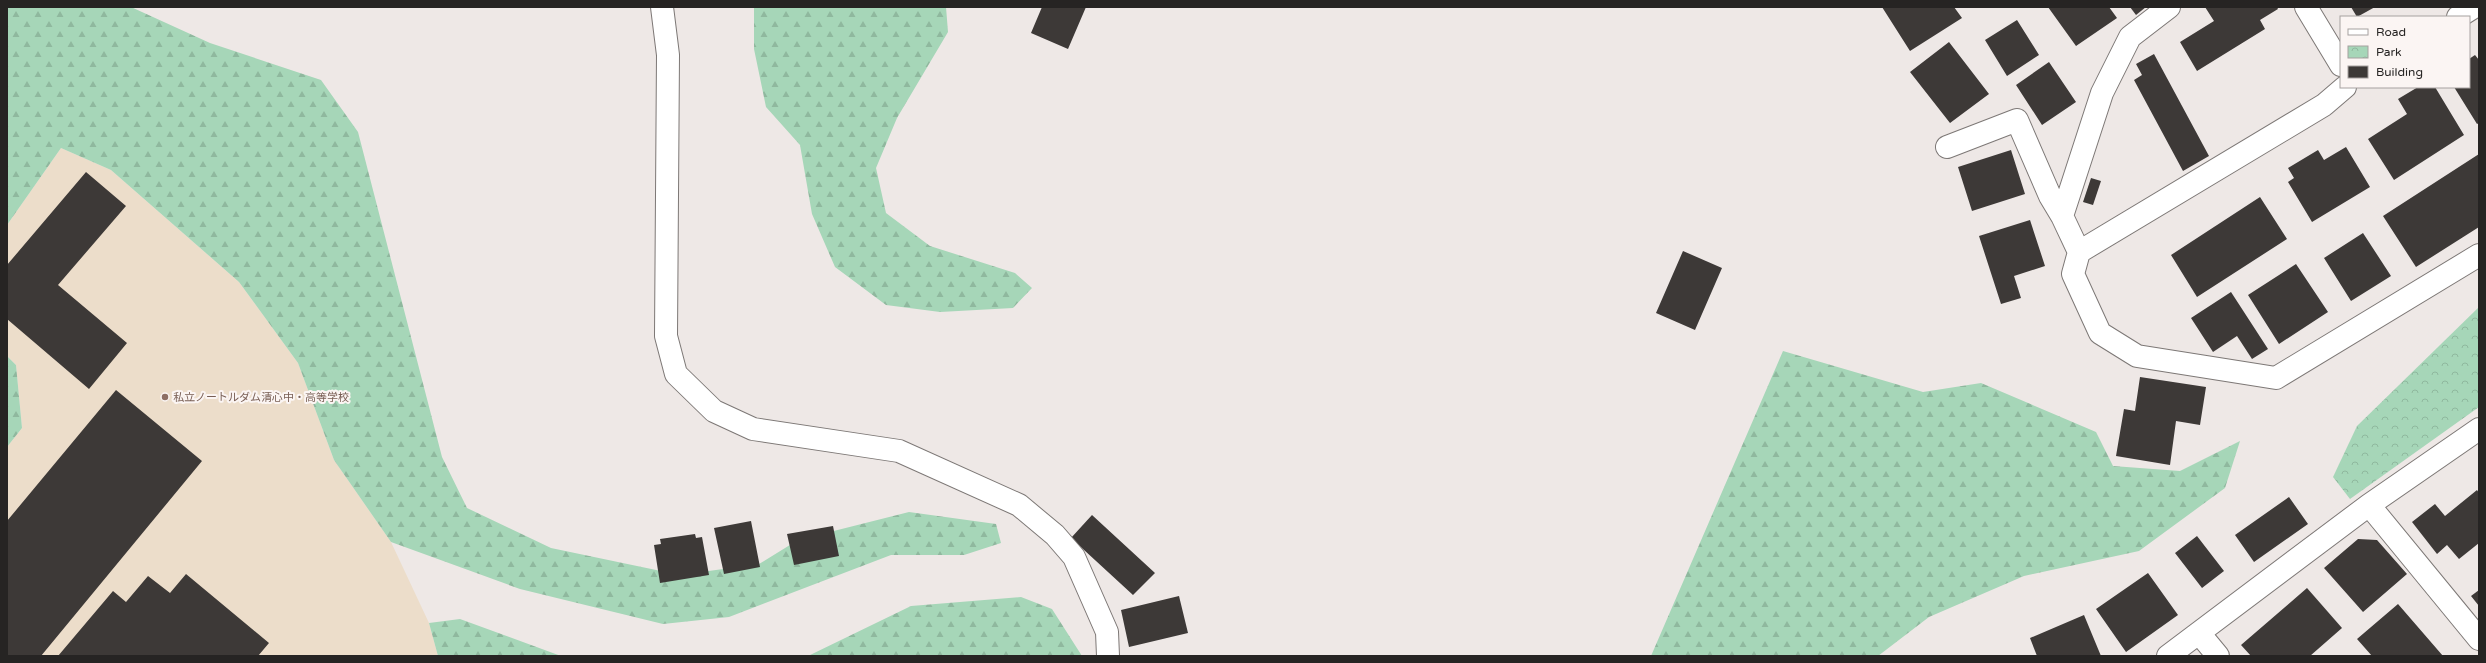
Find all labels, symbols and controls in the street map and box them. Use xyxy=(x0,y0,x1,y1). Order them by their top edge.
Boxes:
legend xyxy=(2340,16,2470,88)
text: Road xyxy=(2376,25,2406,39)
text: Park xyxy=(2376,45,2402,59)
text: Building xyxy=(2376,65,2423,79)
place label: 私立ノートルダム清心中・高等学校 xyxy=(173,391,349,404)
marker: 私立ノートルダム清心中・高等学校 xyxy=(160,392,170,402)

